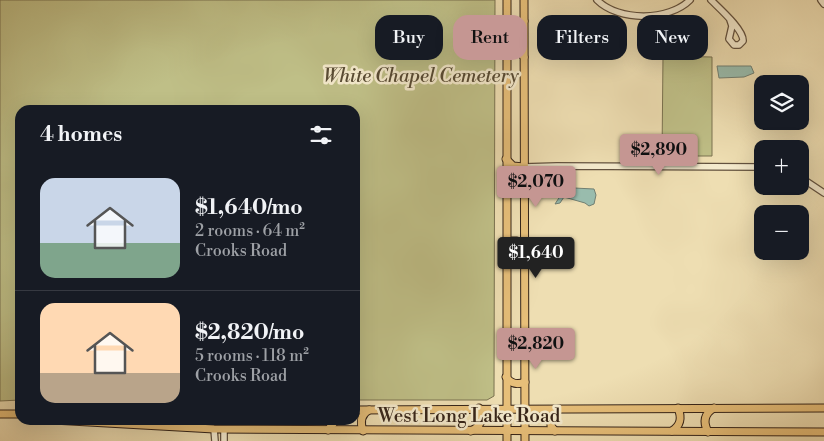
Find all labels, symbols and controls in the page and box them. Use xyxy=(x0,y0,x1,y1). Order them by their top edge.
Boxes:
chip: Buy xyxy=(375,15,443,60)
chip: Rent xyxy=(453,15,527,60)
chip: Filters xyxy=(537,15,627,60)
chip: New xyxy=(637,15,708,60)
park label: White Chapel Cemetery xyxy=(323,64,520,88)
map controls xyxy=(754,75,809,260)
button: layers xyxy=(754,75,809,130)
icon: filters xyxy=(307,121,335,149)
text: 4 homes xyxy=(40,122,122,148)
pin: $2,890 xyxy=(618,134,700,176)
text: $2,890 xyxy=(631,140,687,160)
button: + xyxy=(754,140,809,195)
pin: $2,070 xyxy=(495,166,577,208)
text: $2,070 xyxy=(508,172,564,192)
text: $1,640/mo xyxy=(195,195,303,221)
icon: home xyxy=(80,198,140,258)
button: − xyxy=(754,205,809,260)
text: 2 rooms · 64 m² xyxy=(195,221,305,241)
pin: $1,640 xyxy=(495,236,577,279)
text: Crooks Road xyxy=(195,241,287,261)
text: $1,640 xyxy=(508,243,564,263)
text: $2,820/mo xyxy=(195,320,304,346)
icon: home xyxy=(80,323,140,383)
pin: $2,820 xyxy=(495,328,577,370)
text: $2,820 xyxy=(508,334,564,354)
text: 5 rooms · 118 m² xyxy=(195,346,309,366)
text: Crooks Road xyxy=(195,366,287,386)
street label: West Long Lake Road xyxy=(377,404,561,428)

